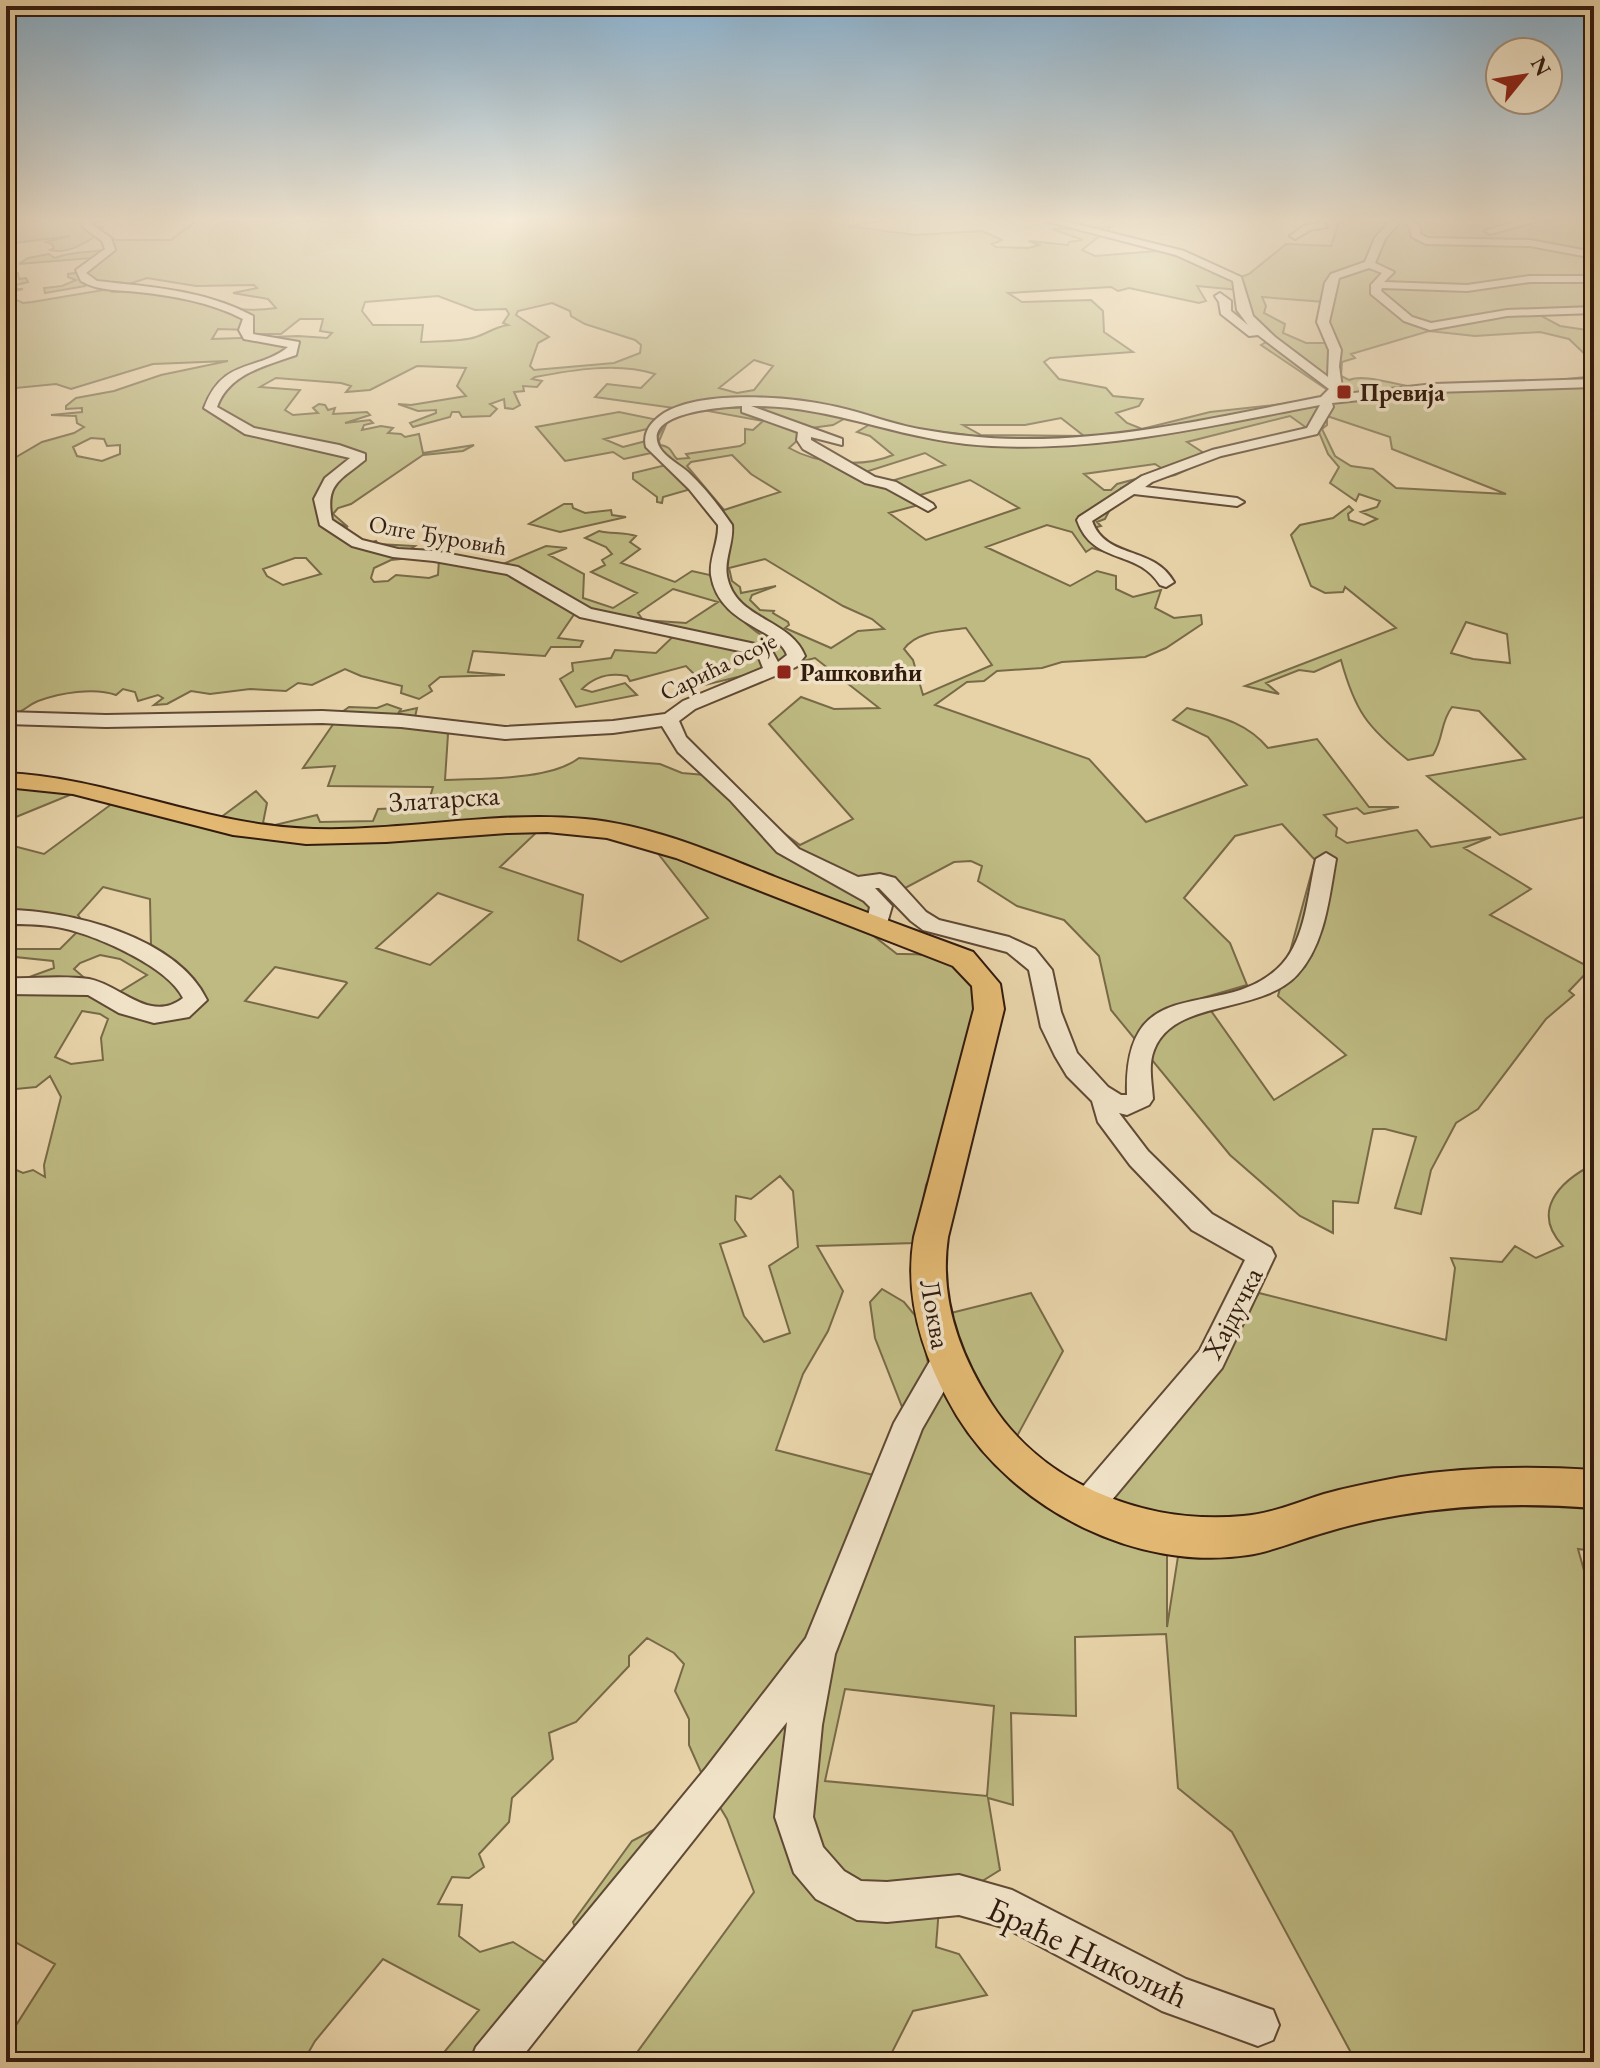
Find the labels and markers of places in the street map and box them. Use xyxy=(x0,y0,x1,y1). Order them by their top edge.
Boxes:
place label: Превија xyxy=(1360,377,1445,409)
marker: Превија xyxy=(1335,383,1353,401)
place label: Рашковићи xyxy=(800,657,922,688)
marker: Рашковићи xyxy=(775,663,793,681)

